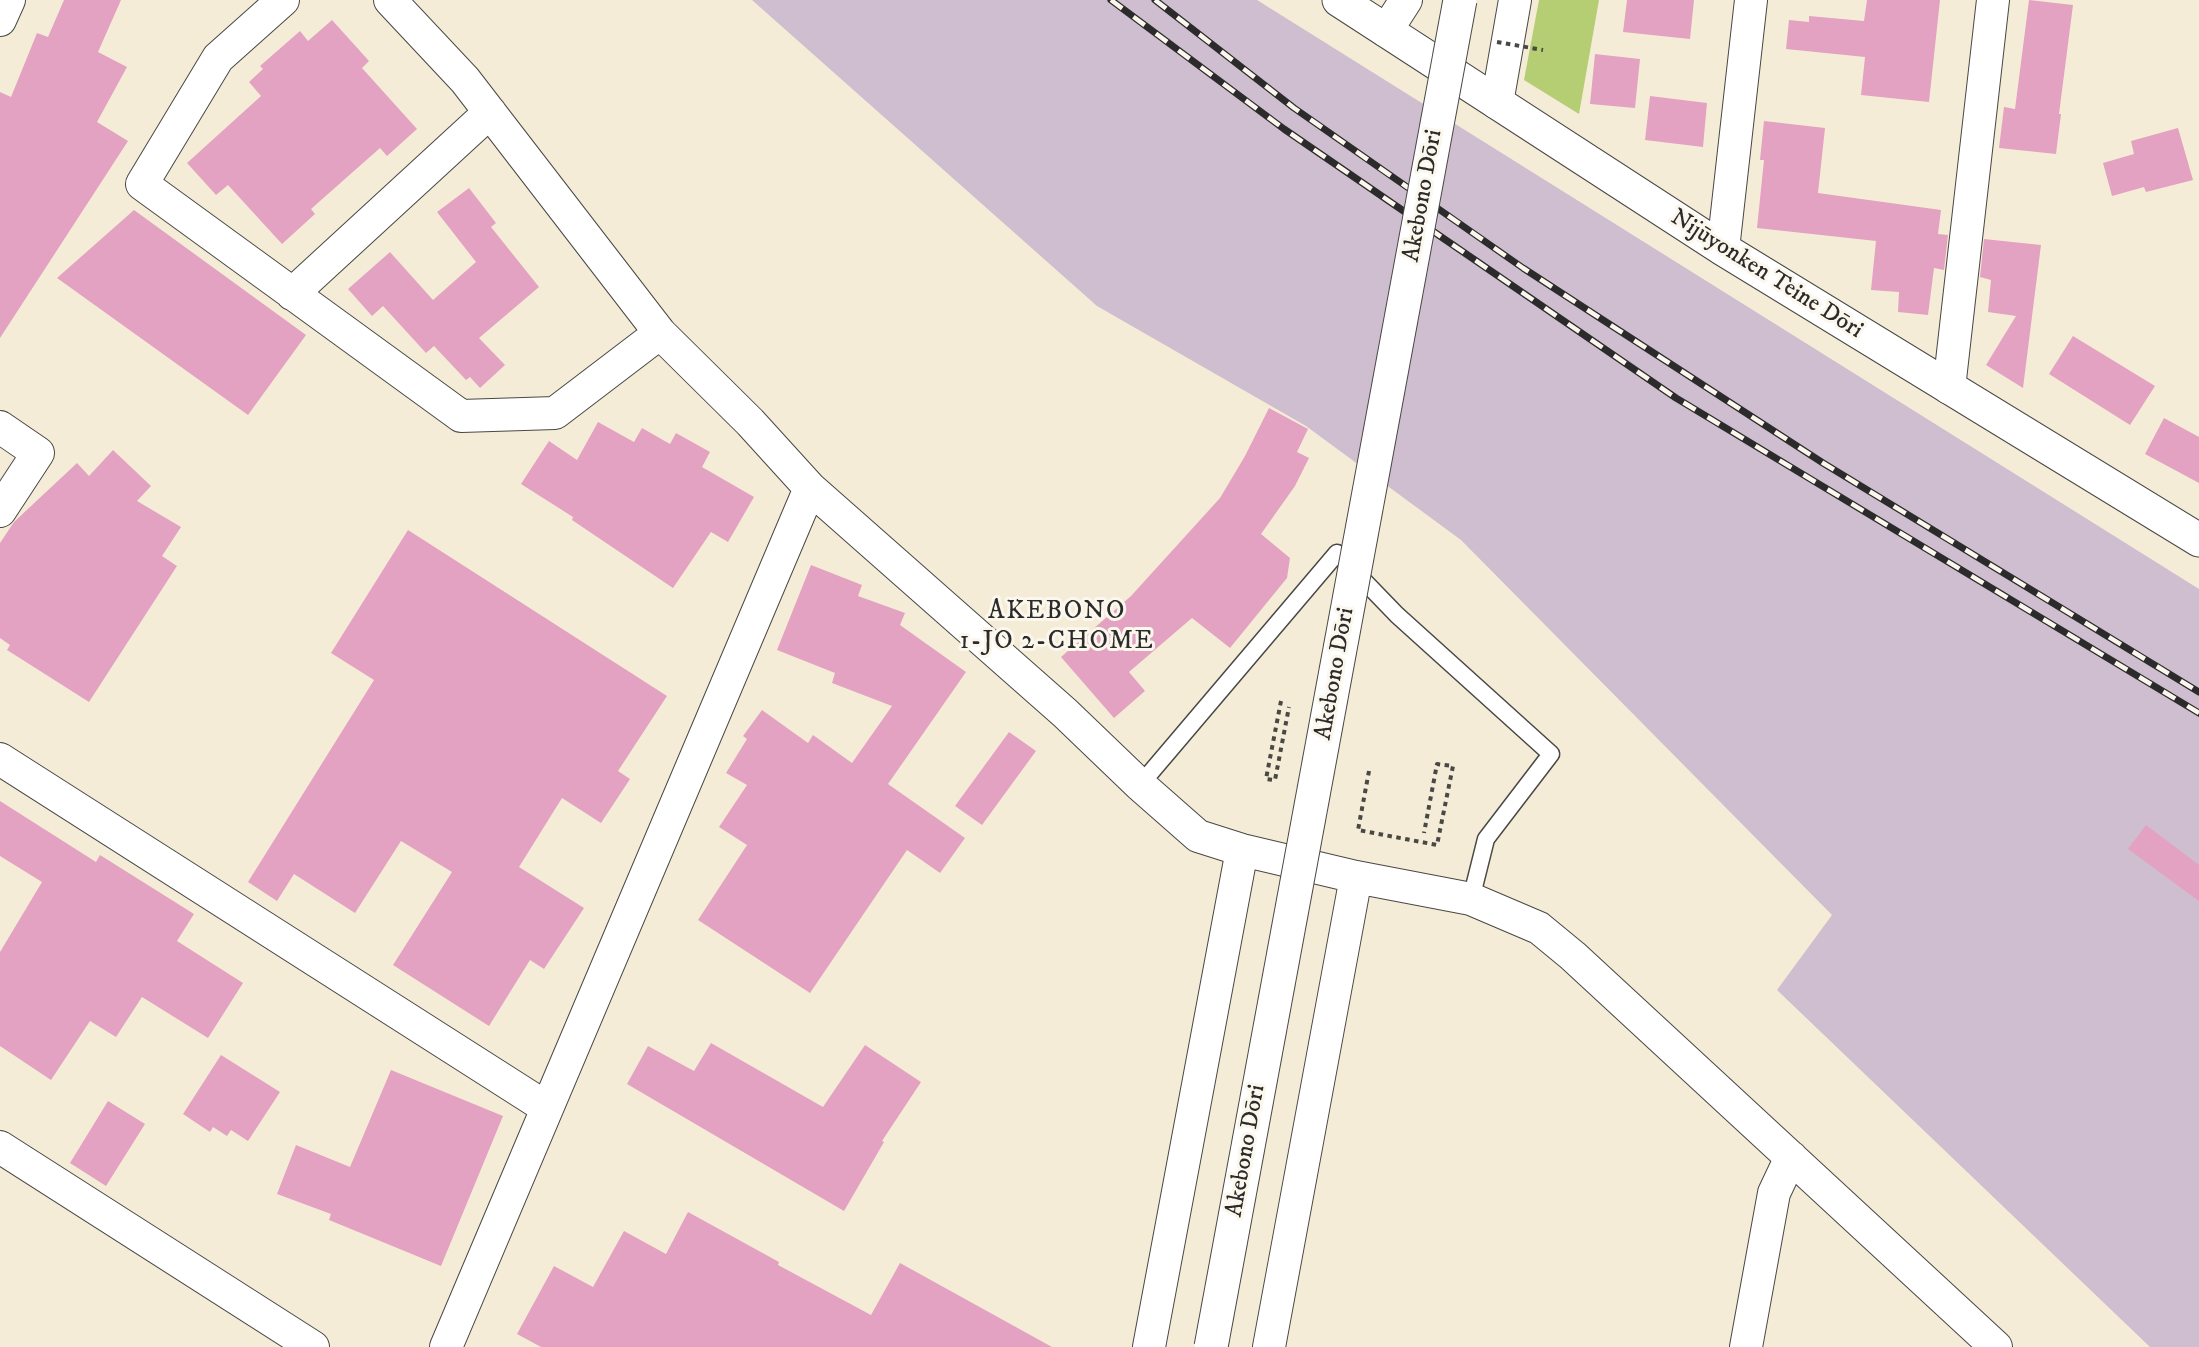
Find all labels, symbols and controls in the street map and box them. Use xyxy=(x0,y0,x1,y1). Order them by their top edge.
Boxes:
street label: Akebono Dōri xyxy=(1398,128,1450,264)
street label: Nijūyonken Teine Dōri xyxy=(1664,204,1868,346)
district label: AKEBONO 1-JO 2-CHOME xyxy=(960,597,1154,658)
street label: Akebono Dōri xyxy=(1310,606,1362,742)
street label: Akebono Dōri xyxy=(1221,1083,1273,1219)

